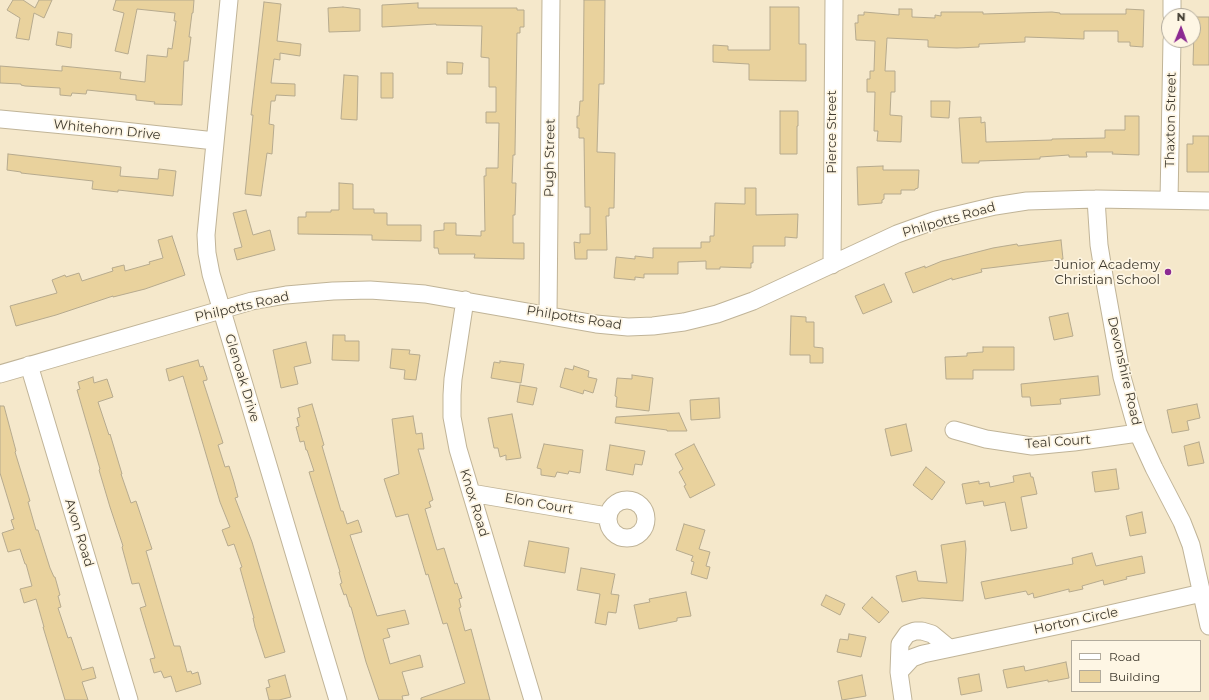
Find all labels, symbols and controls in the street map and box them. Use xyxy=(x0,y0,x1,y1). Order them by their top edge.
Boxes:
north arrow xyxy=(1161,8,1201,48)
text: N xyxy=(1177,10,1186,24)
street label: Thaxton Street xyxy=(1162,72,1180,168)
street label: Pierce Street xyxy=(824,90,840,174)
street label: Whitehorn Drive xyxy=(53,117,161,143)
street label: Pugh Street xyxy=(542,119,558,197)
street label: Philpotts Road xyxy=(901,199,997,241)
place label: Junior Academy Christian School xyxy=(1054,257,1160,288)
marker: Junior Academy Christian School xyxy=(1163,267,1173,277)
street label: Philpotts Road xyxy=(193,289,291,325)
street label: Philpotts Road xyxy=(525,303,623,333)
street label: Devonshire Road xyxy=(1104,315,1144,427)
street label: Glenoak Drive xyxy=(221,332,263,424)
street label: Teal Court xyxy=(1025,432,1091,452)
street label: Knox Road xyxy=(456,467,492,539)
street label: Elon Court xyxy=(504,490,574,518)
street label: Avon Road xyxy=(61,497,97,569)
street label: Horton Circle xyxy=(1032,604,1120,638)
legend xyxy=(1071,640,1201,692)
text: Road xyxy=(1109,649,1140,664)
text: Building xyxy=(1109,669,1160,684)

